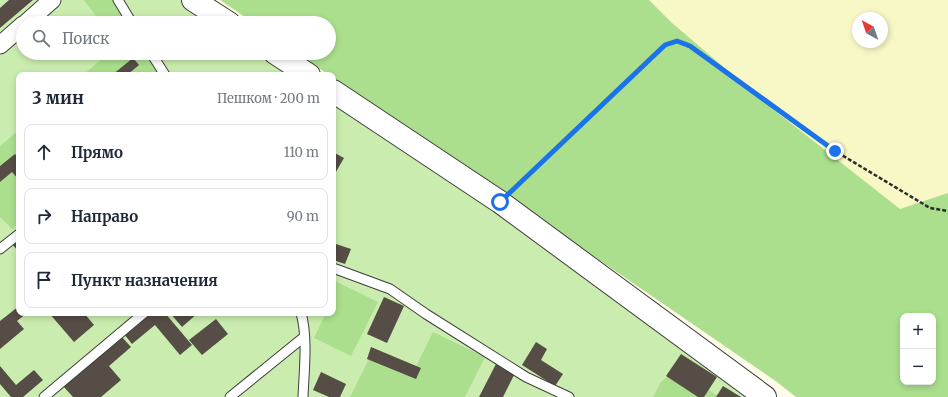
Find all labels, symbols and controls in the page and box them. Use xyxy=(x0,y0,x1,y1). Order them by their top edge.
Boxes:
north arrow xyxy=(852,12,888,48)
search box xyxy=(16,16,336,60)
icon: search xyxy=(30,27,52,49)
text: Поиск xyxy=(62,29,109,48)
text: 3 мин xyxy=(32,87,84,109)
text: Пешком · 200 m xyxy=(217,90,320,107)
icon: ahead xyxy=(33,141,55,163)
route end xyxy=(826,142,844,160)
text: Прямо xyxy=(71,143,123,162)
text: 110 m xyxy=(284,144,319,161)
route start xyxy=(491,193,509,211)
icon: right xyxy=(33,205,55,227)
text: Направо xyxy=(71,207,138,226)
text: 90 m xyxy=(287,208,319,225)
icon: arrive xyxy=(33,269,55,291)
text: Пункт назначения xyxy=(71,271,218,290)
map controls xyxy=(900,313,936,385)
button: + xyxy=(900,313,936,349)
button: − xyxy=(900,349,936,385)

